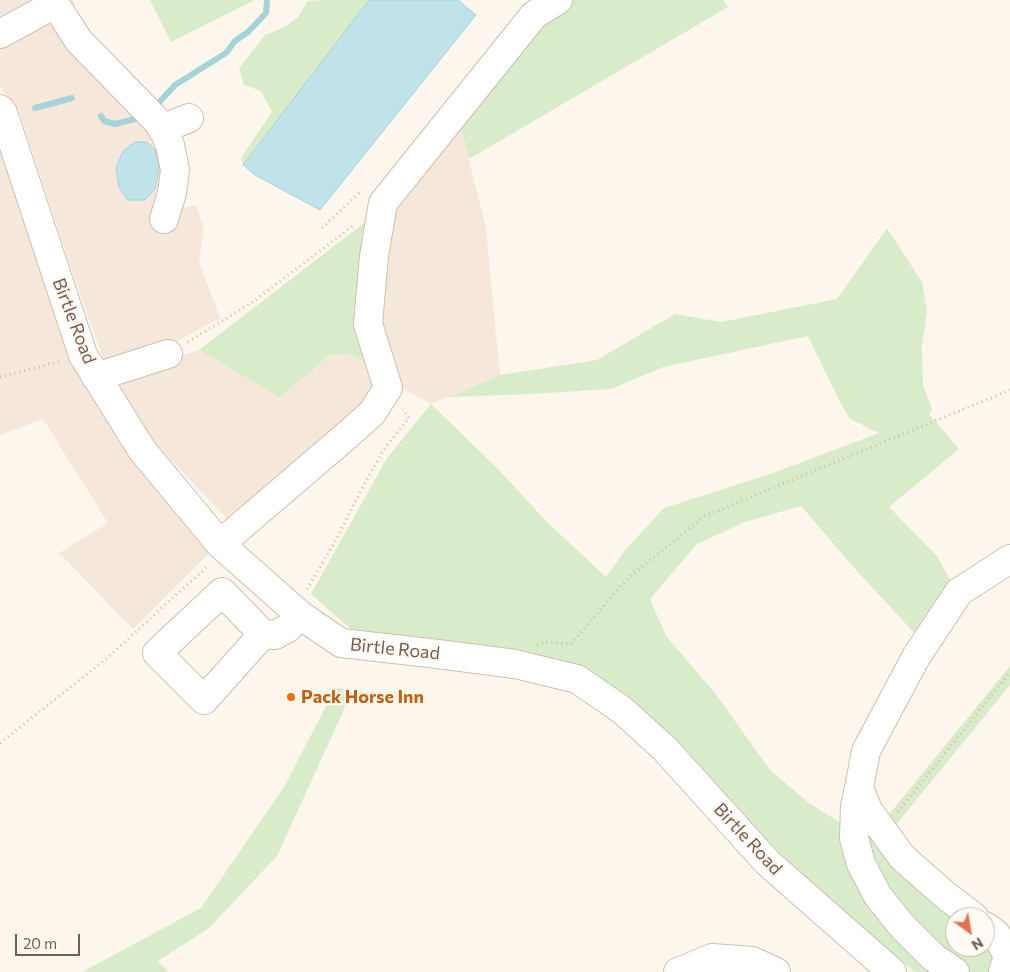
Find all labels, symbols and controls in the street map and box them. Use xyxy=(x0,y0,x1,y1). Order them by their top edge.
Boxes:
street label: Birtle Road xyxy=(48,275,100,367)
street label: Birtle Road xyxy=(349,634,441,664)
place label: Pack Horse Inn xyxy=(301,686,424,708)
marker: Pack Horse Inn xyxy=(285,691,297,703)
street label: Birtle Road xyxy=(709,799,787,879)
north arrow xyxy=(945,907,995,957)
scale bar xyxy=(18,924,82,956)
text: 20 m xyxy=(23,934,57,952)
text: N xyxy=(969,934,987,954)

